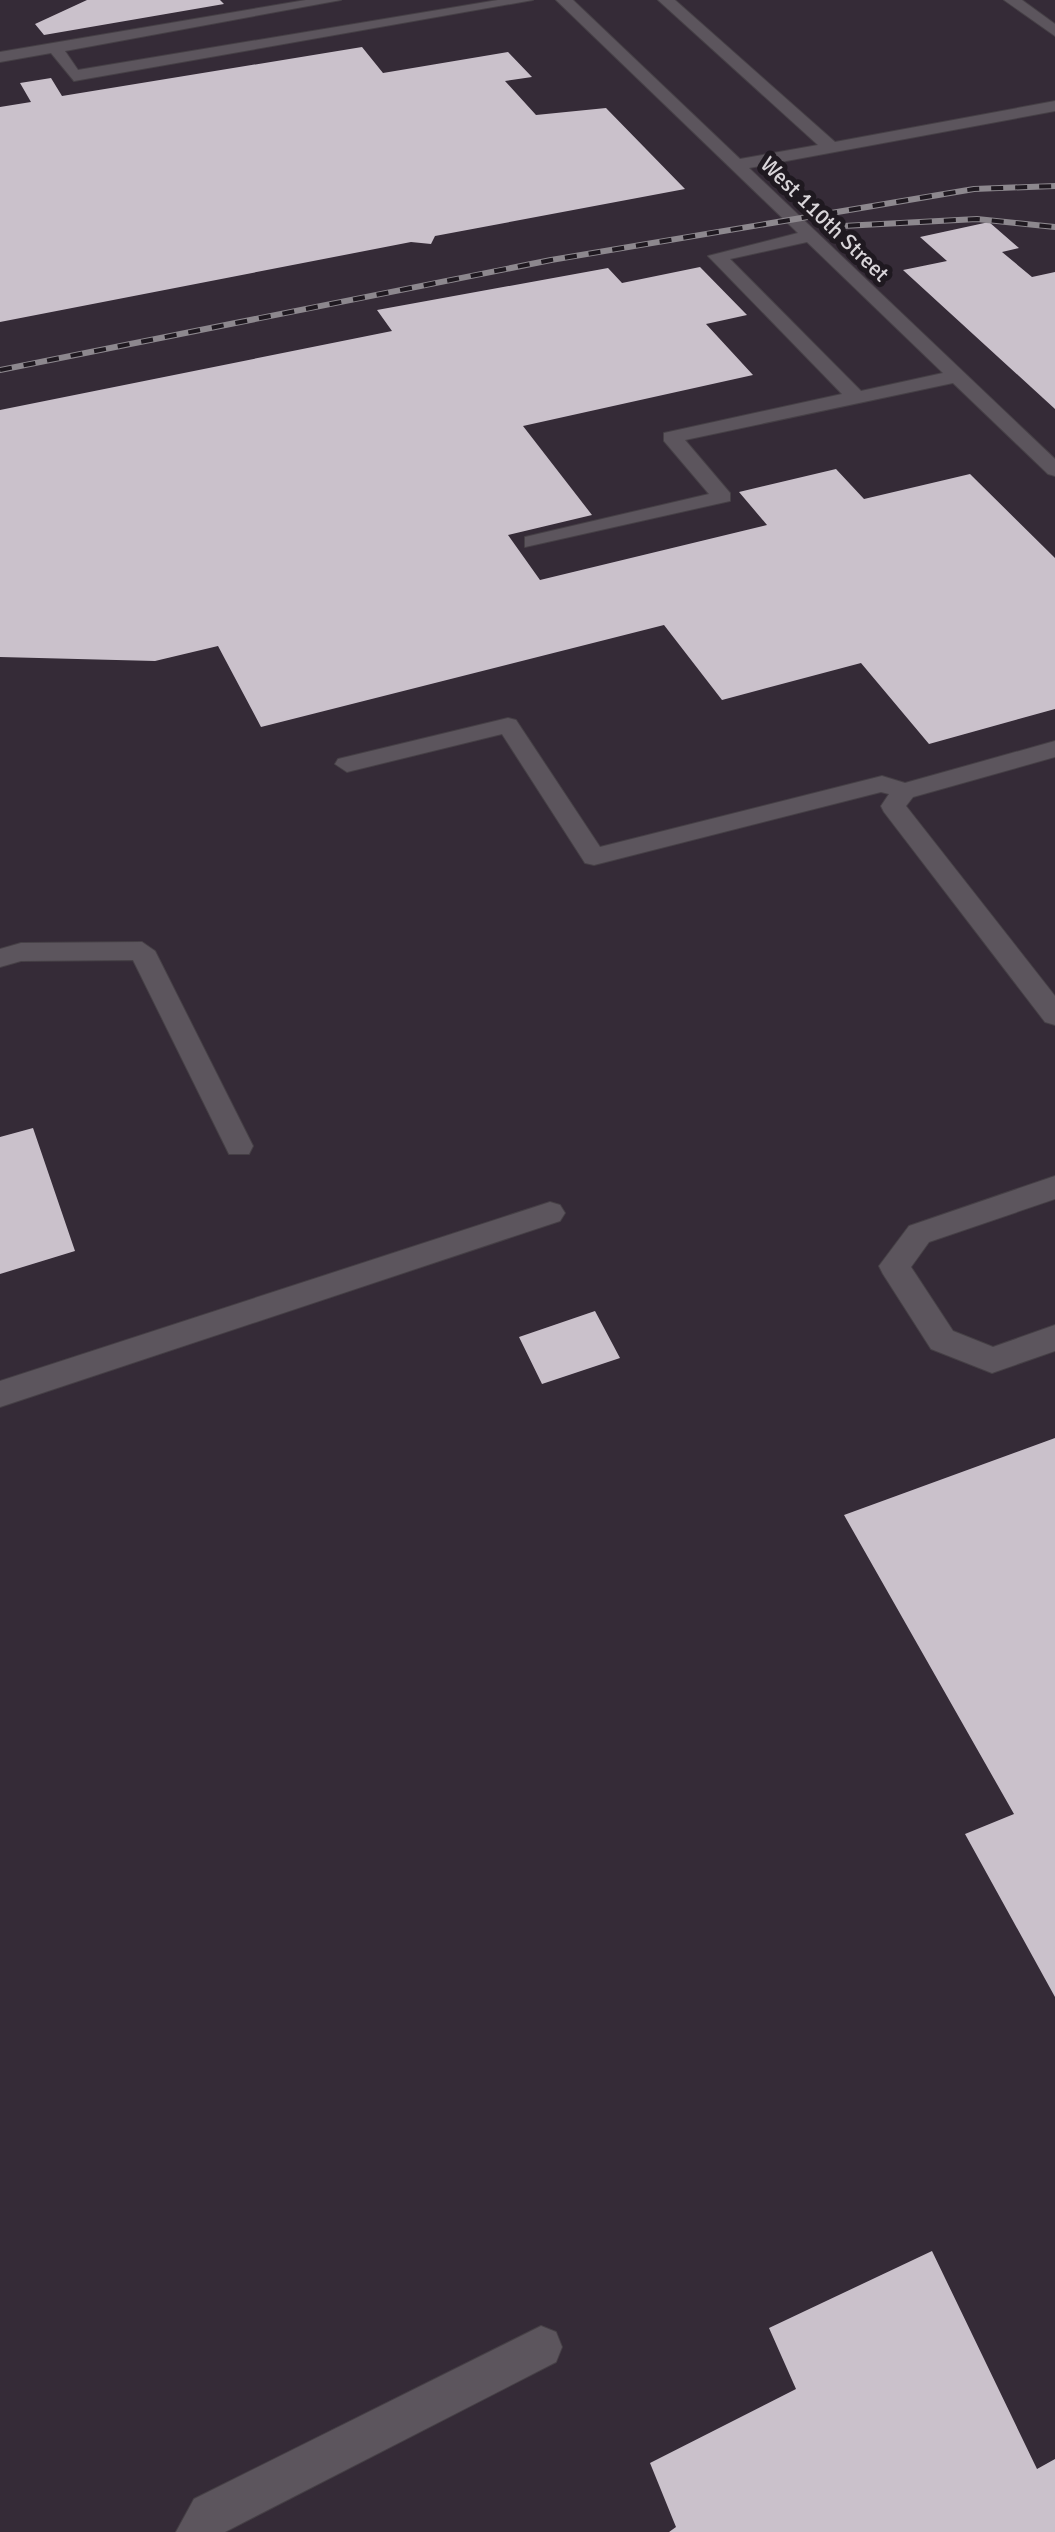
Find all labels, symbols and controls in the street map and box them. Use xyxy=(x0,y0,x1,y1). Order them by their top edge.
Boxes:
street label: West 110th Street xyxy=(755,151,895,287)

